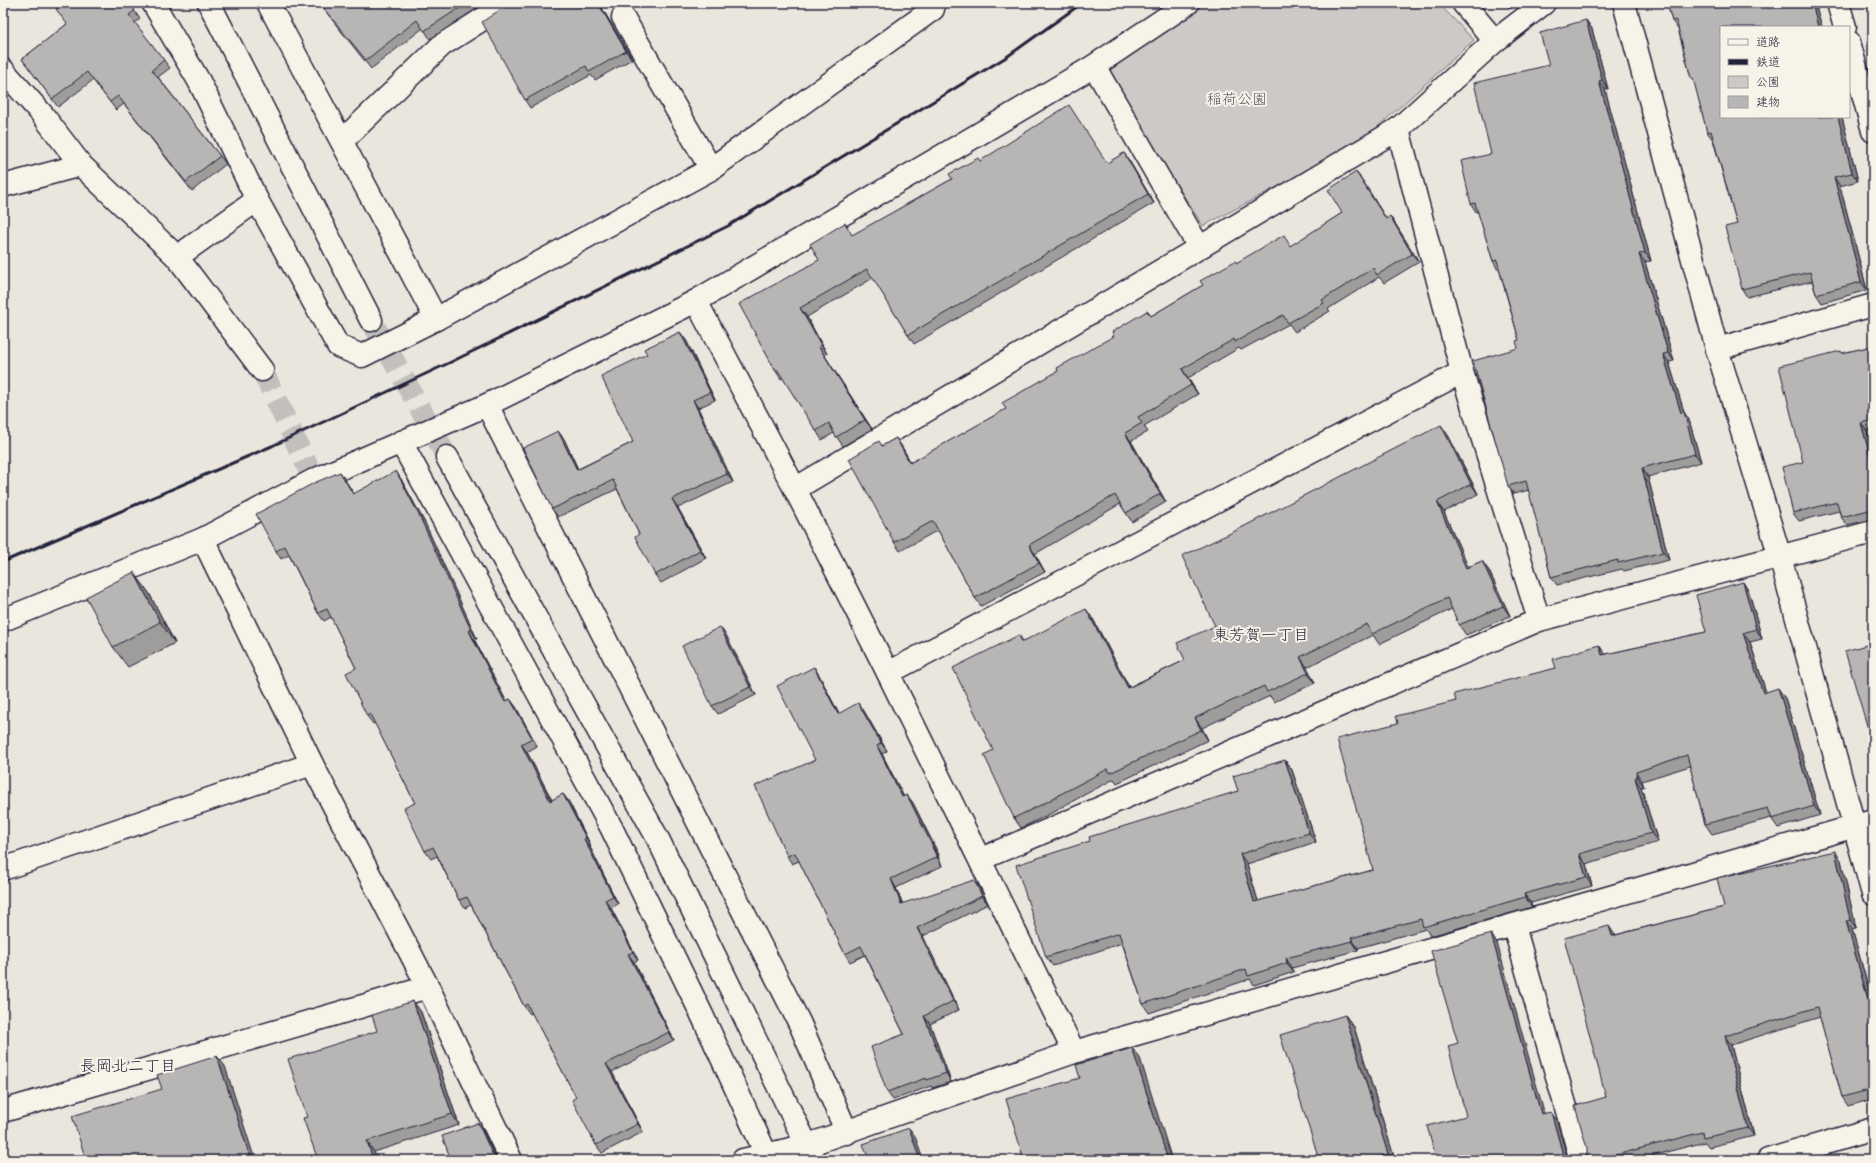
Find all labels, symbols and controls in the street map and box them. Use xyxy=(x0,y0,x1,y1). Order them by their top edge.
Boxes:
legend xyxy=(1720,26,1850,118)
text: 道路 xyxy=(1756,34,1780,51)
text: 鉄道 xyxy=(1756,54,1780,71)
text: 公園 xyxy=(1756,74,1780,91)
park label: 稲荷公園 xyxy=(1207,89,1267,110)
text: 建物 xyxy=(1756,94,1780,111)
district label: 東芳賀一丁目 xyxy=(1213,624,1309,646)
district label: 長岡北二丁目 xyxy=(80,1055,176,1077)

